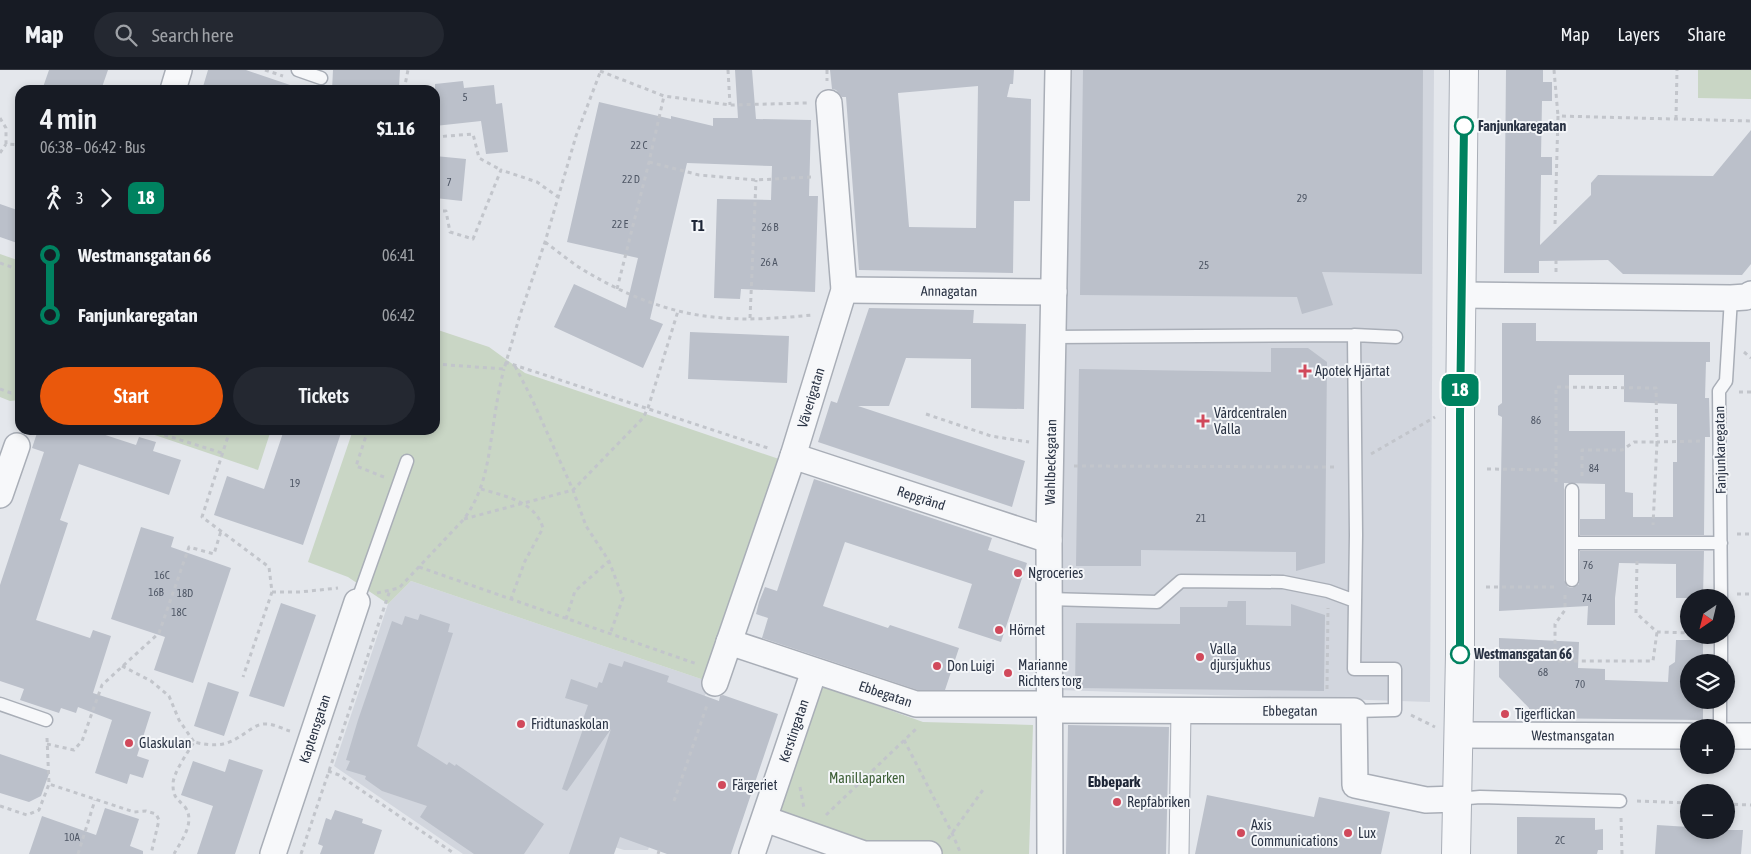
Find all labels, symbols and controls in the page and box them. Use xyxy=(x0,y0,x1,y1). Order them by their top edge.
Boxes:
search box xyxy=(94,12,444,57)
text: Map xyxy=(25,21,64,48)
icon: search xyxy=(112,21,140,49)
text: Search here xyxy=(152,24,234,46)
text: Map xyxy=(1560,24,1589,45)
text: Layers xyxy=(1617,24,1660,45)
text: Share xyxy=(1688,24,1726,45)
house number: 5 xyxy=(462,91,468,103)
text: 4 min xyxy=(40,103,97,135)
marker: Fanjunkaregatan xyxy=(1454,116,1474,136)
text: $1.16 xyxy=(377,117,415,139)
place label: Fanjunkaregatan xyxy=(1478,118,1566,134)
text: 06:38 – 06:42 · Bus xyxy=(40,138,145,156)
house number: 22 C xyxy=(631,139,647,151)
house number: 22 D xyxy=(622,173,640,185)
house number: 7 xyxy=(446,176,452,188)
icon: walk xyxy=(40,184,68,212)
icon: forward xyxy=(92,184,120,212)
text: 18 xyxy=(138,187,154,208)
text: 3 xyxy=(76,189,84,207)
house number: 29 xyxy=(1297,192,1307,204)
district label: T1 xyxy=(691,217,705,234)
house number: 22 E xyxy=(612,218,629,230)
house number: 26 B xyxy=(761,221,779,233)
text: Westmansgatan 66 xyxy=(78,244,211,266)
text: 06:41 xyxy=(382,246,415,264)
house number: 26 A xyxy=(760,256,778,268)
house number: 25 xyxy=(1199,259,1209,271)
street label: Annagatan xyxy=(921,283,977,299)
text: Fanjunkaregatan xyxy=(78,304,198,326)
text: 06:42 xyxy=(382,306,415,324)
place label: Apotek Hjärtat xyxy=(1315,363,1390,379)
marker: Apotek Hjärtat xyxy=(1299,365,1311,377)
street label: Väverigatan xyxy=(794,366,828,430)
button: Start xyxy=(40,367,223,425)
button: Tickets xyxy=(233,367,415,425)
line badge: 18 xyxy=(1438,374,1482,406)
text: 18 xyxy=(1452,379,1468,400)
place label: Vårdcentralen Valla xyxy=(1214,405,1287,437)
street label: Fanjunkaregatan xyxy=(1711,406,1729,494)
marker: Vårdcentralen Valla xyxy=(1196,414,1210,428)
house number: 86 xyxy=(1531,414,1541,426)
street label: Wahlbecksgatan xyxy=(1042,419,1059,505)
house number: 84 xyxy=(1589,462,1599,474)
house number: 19 xyxy=(290,477,300,489)
street label: Repgränd xyxy=(895,483,947,513)
house number: 21 xyxy=(1196,512,1206,524)
house number: 76 xyxy=(1583,559,1593,571)
place label: Ngroceries xyxy=(1028,565,1083,581)
marker: Ngroceries xyxy=(1012,567,1024,579)
house number: 16C xyxy=(154,569,170,581)
house number: 16B xyxy=(148,586,165,598)
house number: 18D xyxy=(177,587,193,599)
north arrow xyxy=(1680,589,1735,644)
map controls xyxy=(1680,589,1735,839)
house number: 74 xyxy=(1582,592,1592,604)
house number: 18C xyxy=(171,606,187,618)
place label: Hörnet xyxy=(1009,622,1045,638)
marker: Hörnet xyxy=(993,624,1005,636)
place label: Valla djursjukhus xyxy=(1210,641,1270,673)
marker: Westmansgatan 66 xyxy=(1450,644,1470,664)
place label: Westmansgatan 66 xyxy=(1473,646,1572,662)
marker: Valla djursjukhus xyxy=(1194,651,1206,663)
button: layers xyxy=(1680,654,1735,709)
place label: Marianne Richters torg xyxy=(1018,657,1082,689)
place label: Don Luigi xyxy=(947,658,995,674)
marker: Don Luigi xyxy=(931,660,943,672)
house number: 68 xyxy=(1538,666,1548,678)
marker: Marianne Richters torg xyxy=(1002,667,1014,679)
street label: Ebbegatan xyxy=(857,678,914,710)
house number: 70 xyxy=(1575,678,1585,690)
street label: Kaptensgatan xyxy=(296,692,334,765)
street label: Kerstingatan xyxy=(776,697,812,765)
street label: Ebbegatan xyxy=(1262,703,1318,719)
place label: Tigerflickan xyxy=(1515,706,1576,722)
marker: Tigerflickan xyxy=(1499,708,1511,720)
place label: Fridtunaskolan xyxy=(531,716,609,732)
marker: Fridtunaskolan xyxy=(515,718,527,730)
button: + xyxy=(1680,719,1735,774)
street label: Westmansgatan xyxy=(1531,727,1615,744)
place label: Glaskulan xyxy=(139,735,192,751)
marker: Glaskulan xyxy=(123,737,135,749)
park label: Manillaparken xyxy=(829,770,905,786)
district label: Ebbepark xyxy=(1088,773,1141,790)
place label: Färgeriet xyxy=(732,777,777,793)
marker: Färgeriet xyxy=(716,779,728,791)
button: − xyxy=(1680,784,1735,839)
place label: Repfabriken xyxy=(1127,794,1190,810)
marker: Repfabriken xyxy=(1111,796,1123,808)
place label: Axis Communications xyxy=(1251,817,1338,849)
place label: Lux xyxy=(1358,825,1376,841)
marker: Axis Communications xyxy=(1235,827,1247,839)
marker: Lux xyxy=(1342,827,1354,839)
house number: 10A xyxy=(64,831,80,843)
house number: 2C xyxy=(1555,834,1565,846)

